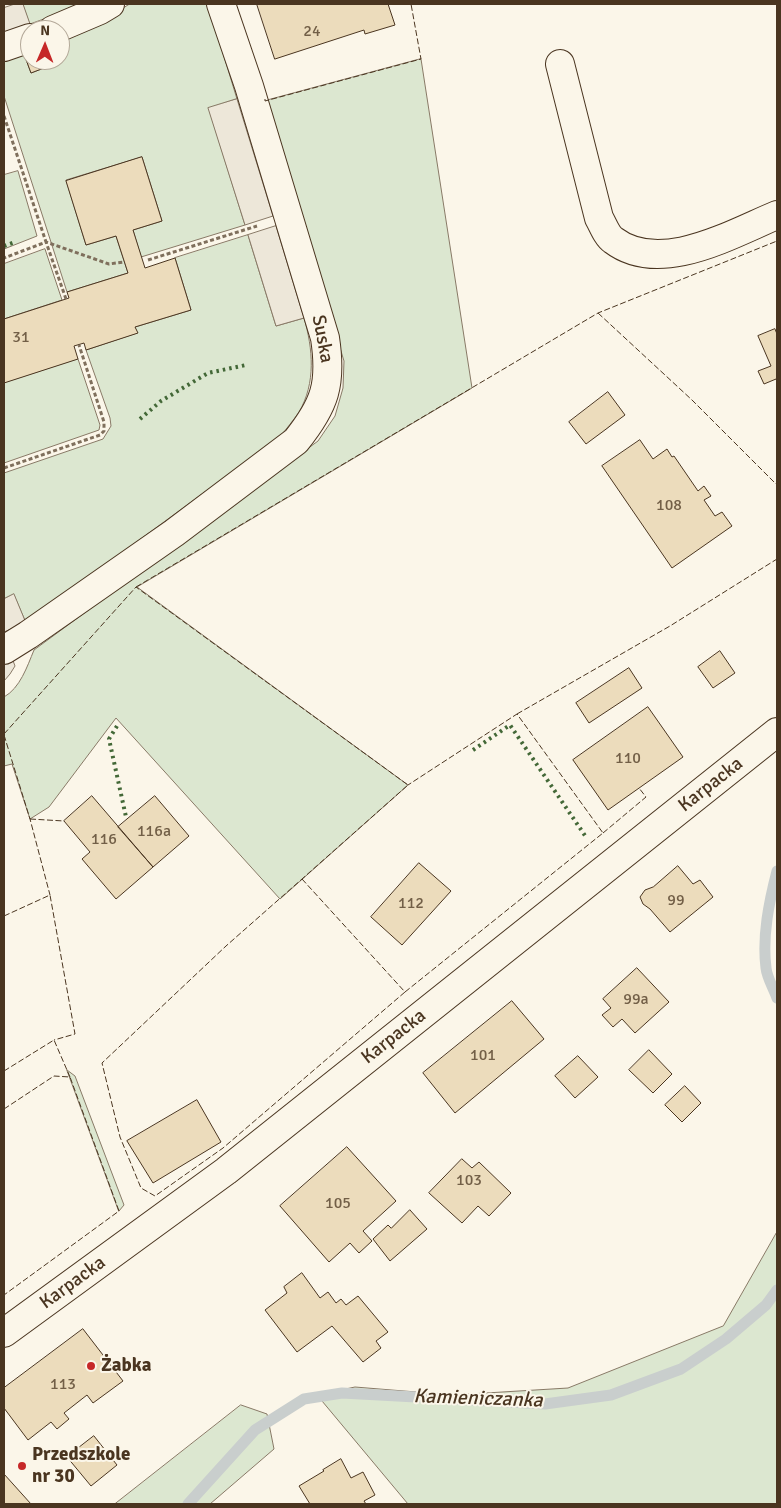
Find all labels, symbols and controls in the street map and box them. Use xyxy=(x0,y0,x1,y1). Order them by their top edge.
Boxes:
north arrow xyxy=(20,20,70,70)
text: N xyxy=(40,22,50,39)
house number: 24 xyxy=(303,22,321,42)
street label: Suska xyxy=(306,313,338,365)
house number: 31 xyxy=(12,328,30,348)
house number: 108 xyxy=(656,496,682,516)
house number: 110 xyxy=(615,749,641,769)
street label: Karpacka xyxy=(674,753,748,817)
house number: 116a xyxy=(137,822,171,842)
house number: 116 xyxy=(91,830,117,850)
house number: 99 xyxy=(667,891,685,911)
house number: 112 xyxy=(398,894,424,914)
house number: 99a xyxy=(623,990,649,1010)
street label: Karpacka xyxy=(357,1005,431,1069)
house number: 101 xyxy=(470,1046,496,1066)
house number: 103 xyxy=(456,1171,482,1191)
house number: 105 xyxy=(325,1194,351,1214)
street label: Karpacka xyxy=(36,1252,110,1314)
place label: Żabka xyxy=(101,1355,151,1377)
marker: Żabka xyxy=(85,1360,97,1372)
house number: 113 xyxy=(50,1375,76,1395)
water label: Kamieniczanka xyxy=(413,1385,543,1413)
place label: Przedszkole nr 30 xyxy=(32,1444,130,1488)
marker: Przedszkole nr 30 xyxy=(16,1460,28,1472)

